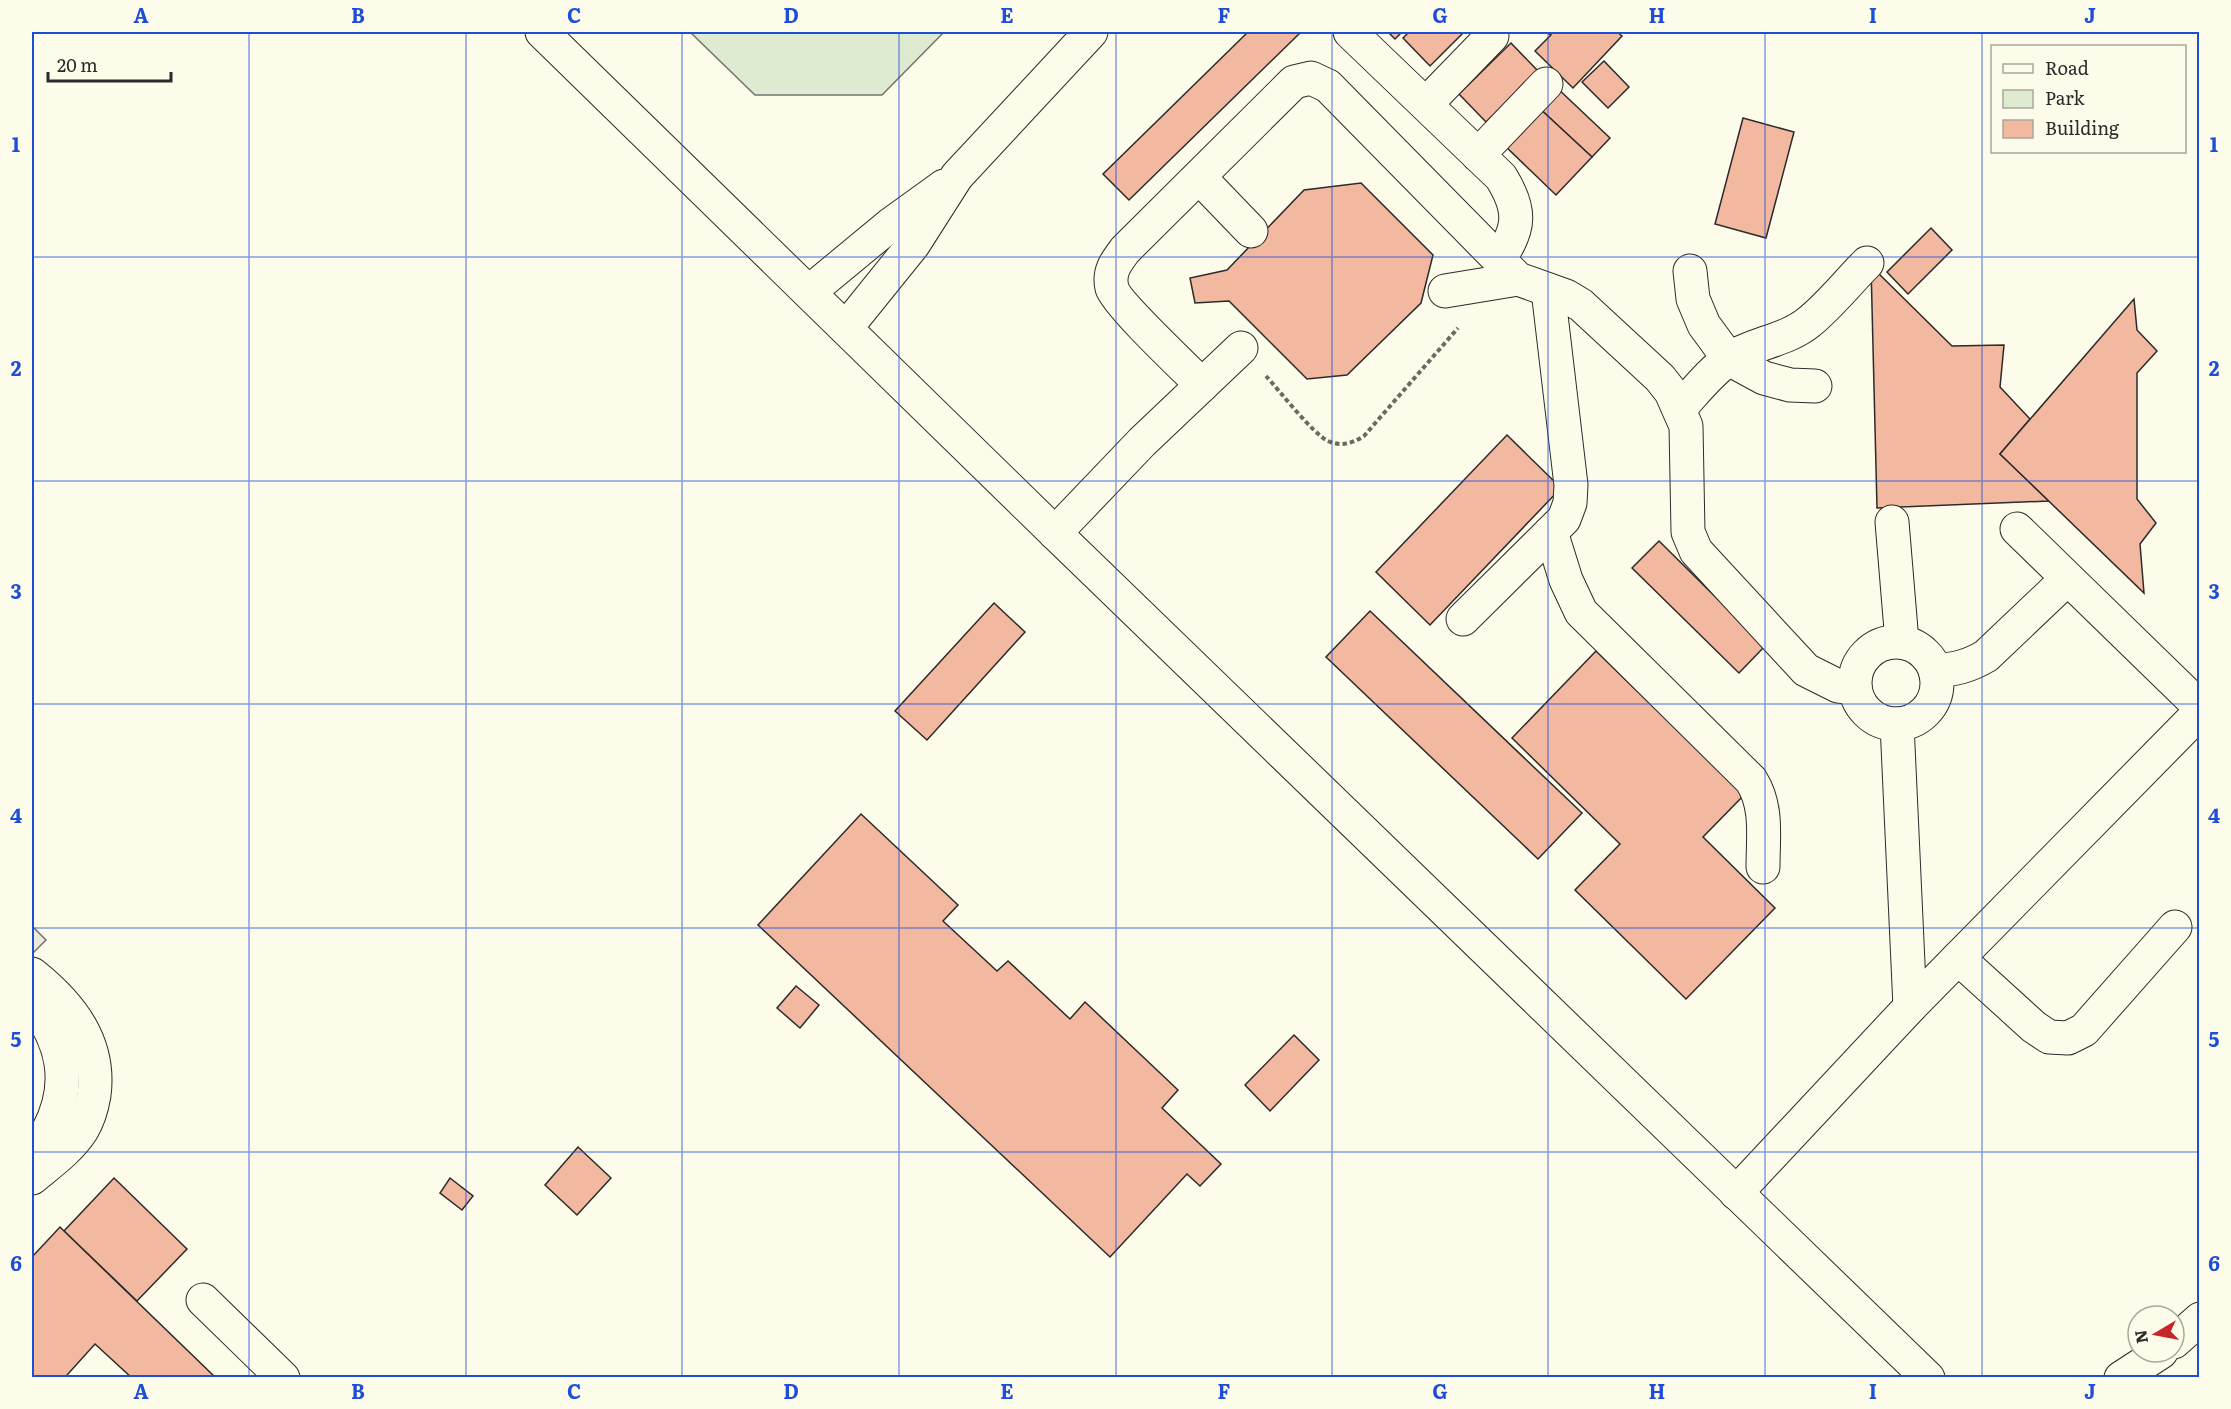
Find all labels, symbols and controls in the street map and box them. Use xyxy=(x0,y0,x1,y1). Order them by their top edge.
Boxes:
text: A xyxy=(133,0,149,29)
text: B xyxy=(351,0,365,29)
text: C xyxy=(567,0,581,29)
text: D xyxy=(783,0,799,29)
text: E xyxy=(1000,0,1014,29)
text: F xyxy=(1218,0,1231,29)
text: G xyxy=(1432,0,1448,29)
text: H xyxy=(1649,0,1665,29)
text: I xyxy=(1869,0,1877,29)
text: J xyxy=(2084,0,2096,29)
scale bar xyxy=(48,45,171,83)
legend xyxy=(1991,45,2186,153)
text: 20 m xyxy=(57,51,98,78)
text: Road xyxy=(2045,54,2089,81)
text: Park xyxy=(2045,84,2086,111)
text: Building xyxy=(2045,114,2120,141)
text: 1 xyxy=(12,128,20,158)
text: 1 xyxy=(2210,128,2218,158)
text: 2 xyxy=(11,352,22,382)
text: 2 xyxy=(2209,352,2220,382)
text: 3 xyxy=(10,575,22,605)
text: 3 xyxy=(2208,575,2220,605)
text: 4 xyxy=(10,799,22,829)
text: 4 xyxy=(2208,799,2220,829)
text: 5 xyxy=(11,1023,22,1053)
text: 5 xyxy=(2209,1023,2220,1053)
text: 6 xyxy=(10,1247,22,1277)
text: 6 xyxy=(2208,1247,2220,1277)
north arrow xyxy=(2126,1304,2186,1364)
text: N xyxy=(2127,1328,2153,1345)
text: A xyxy=(133,1375,149,1405)
text: B xyxy=(351,1375,365,1405)
text: C xyxy=(567,1375,581,1405)
text: D xyxy=(783,1375,799,1405)
text: E xyxy=(1000,1375,1014,1405)
text: F xyxy=(1218,1375,1231,1405)
text: G xyxy=(1432,1375,1448,1405)
text: H xyxy=(1649,1375,1665,1405)
text: I xyxy=(1869,1375,1877,1405)
text: J xyxy=(2084,1375,2096,1405)

